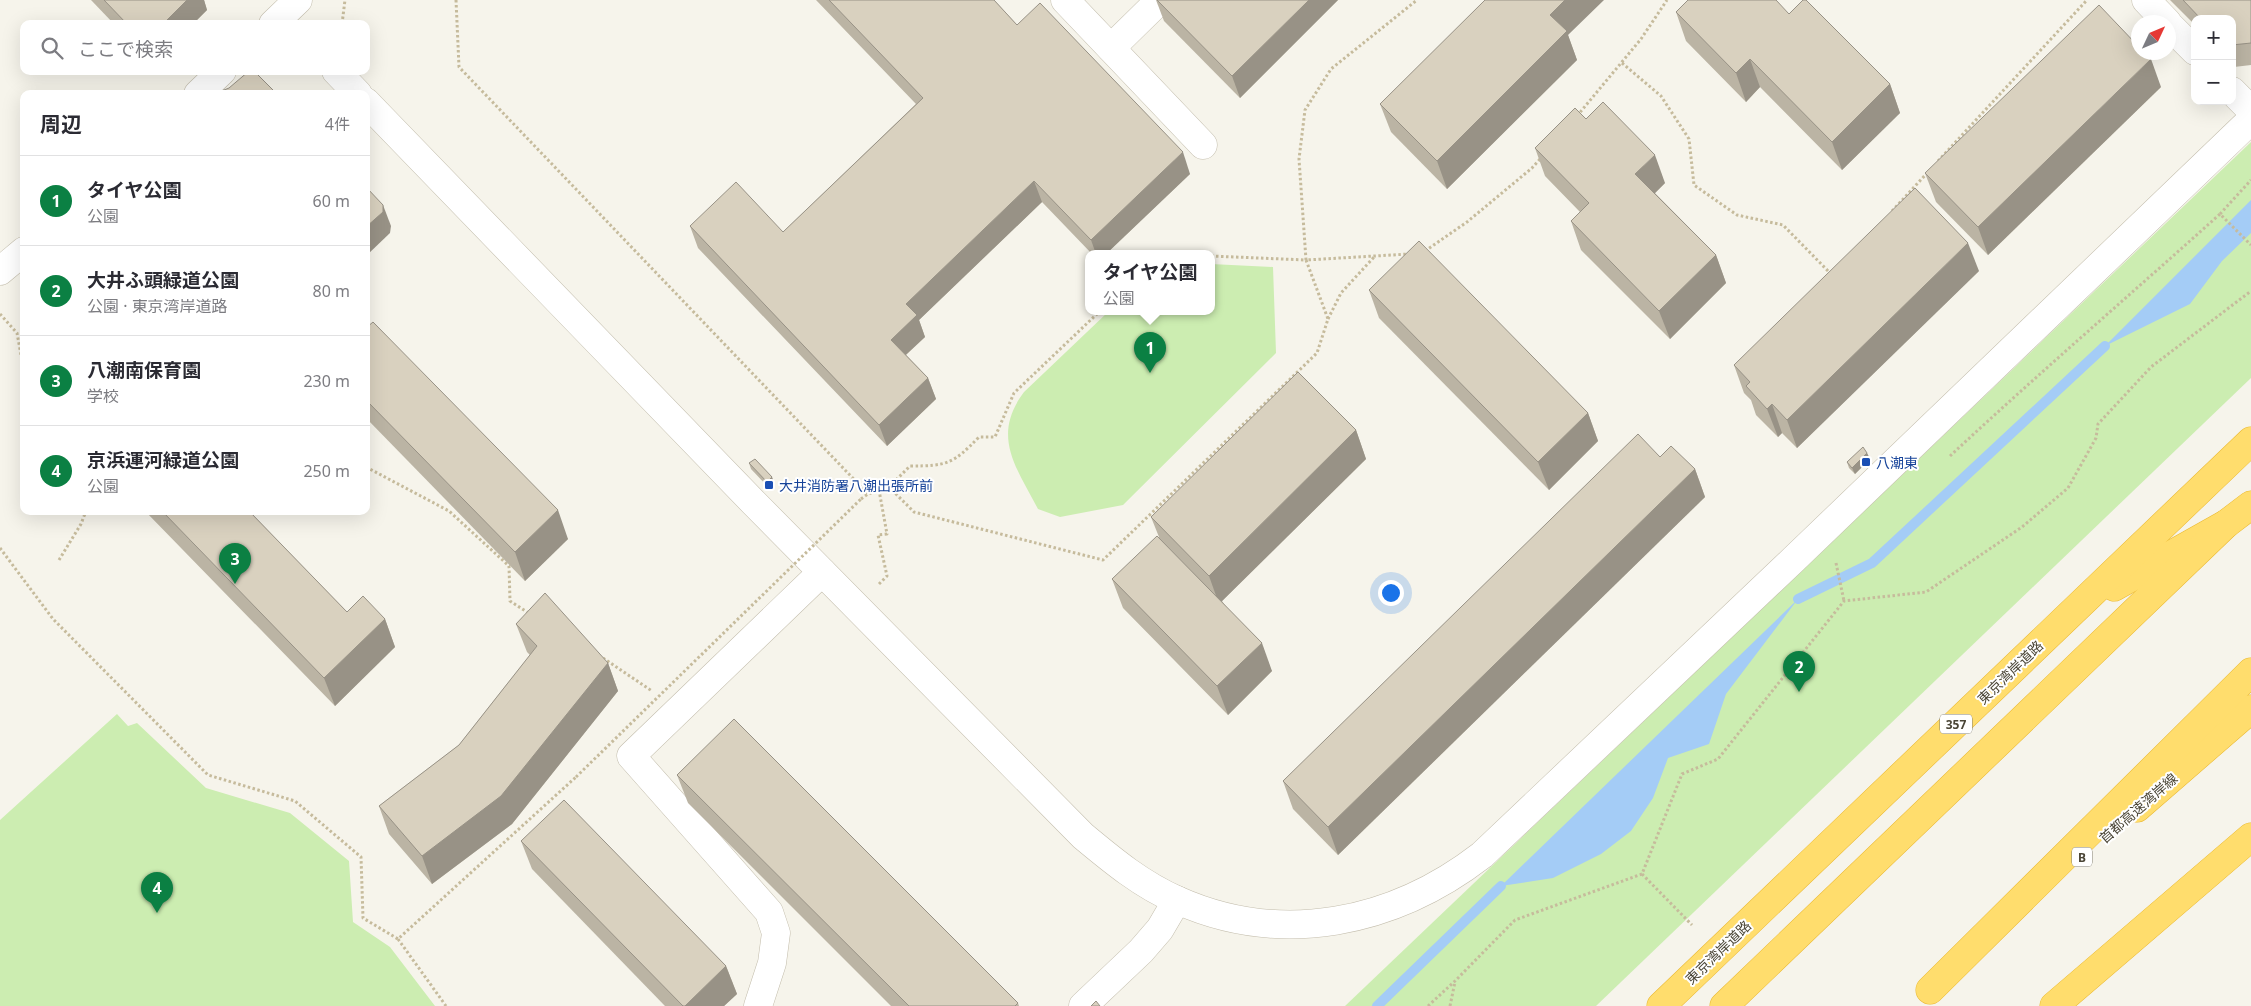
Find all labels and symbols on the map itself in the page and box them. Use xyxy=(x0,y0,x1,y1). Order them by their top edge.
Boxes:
north arrow xyxy=(2131,15,2176,60)
pin: 1 xyxy=(1134,332,1166,373)
place label: 八潮東 xyxy=(1876,453,1918,472)
marker: 八潮東 xyxy=(1860,456,1872,468)
place label: 大井消防署八潮出張所前 xyxy=(779,476,933,495)
marker: 大井消防署八潮出張所前 xyxy=(763,479,775,491)
pin: 3 xyxy=(219,543,251,584)
your location xyxy=(1378,580,1404,606)
street label: 東京湾岸道路 xyxy=(1973,636,2047,708)
pin: 2 xyxy=(1783,651,1815,692)
road number: 357 xyxy=(1940,714,1972,734)
street label: 首都高速湾岸線 xyxy=(2095,769,2181,847)
road number: B xyxy=(2072,848,2092,866)
pin: 4 xyxy=(141,872,173,913)
street label: 東京湾岸道路 xyxy=(1681,916,1755,988)

